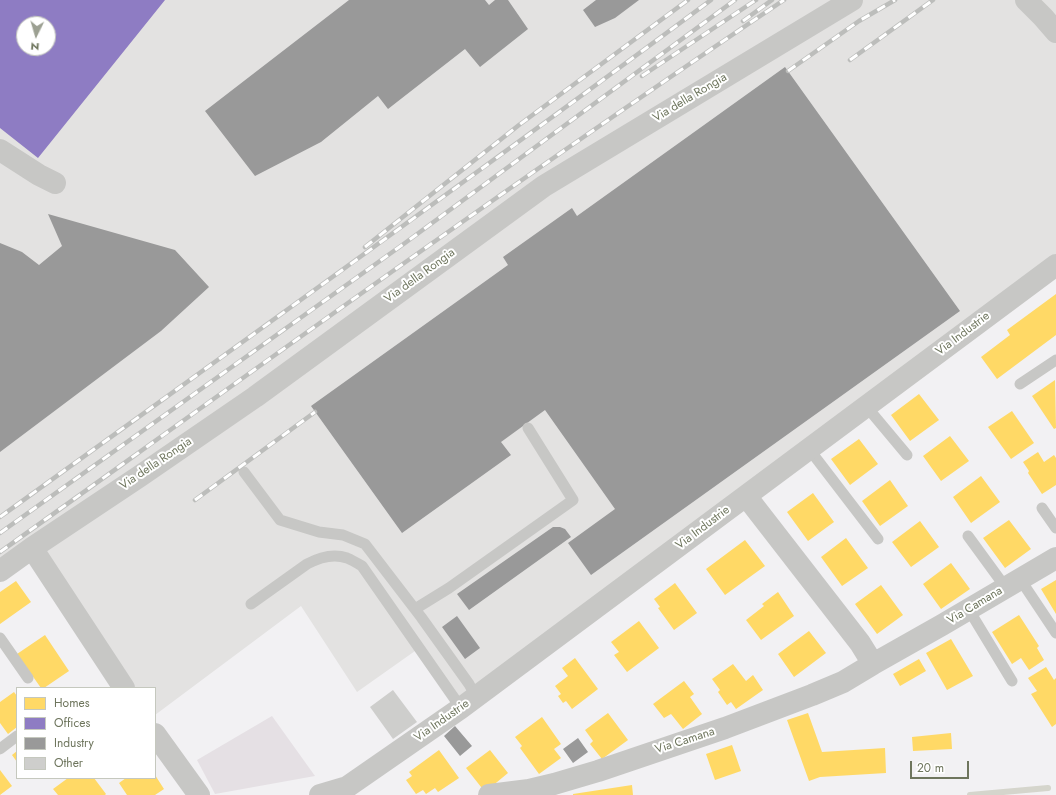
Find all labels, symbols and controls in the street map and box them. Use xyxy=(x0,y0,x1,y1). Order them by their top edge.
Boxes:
north arrow xyxy=(16,16,56,56)
text: N xyxy=(30,39,40,55)
street label: Via della Rongia xyxy=(650,70,730,126)
street label: Via della Rongia xyxy=(382,246,458,306)
street label: Via Industrie xyxy=(933,309,993,359)
street label: Via della Rongia xyxy=(117,435,195,493)
street label: Via Industrie xyxy=(673,503,733,553)
street label: Via Camana xyxy=(945,584,1005,628)
legend xyxy=(16,687,156,779)
text: Homes xyxy=(54,694,90,712)
street label: Via Industrie xyxy=(412,697,472,745)
text: Offices xyxy=(54,714,90,732)
street label: Via Camana xyxy=(653,725,717,757)
text: Industry xyxy=(54,734,94,752)
scale bar xyxy=(912,753,971,779)
text: Other xyxy=(54,754,83,772)
text: 20 m xyxy=(917,759,944,777)

